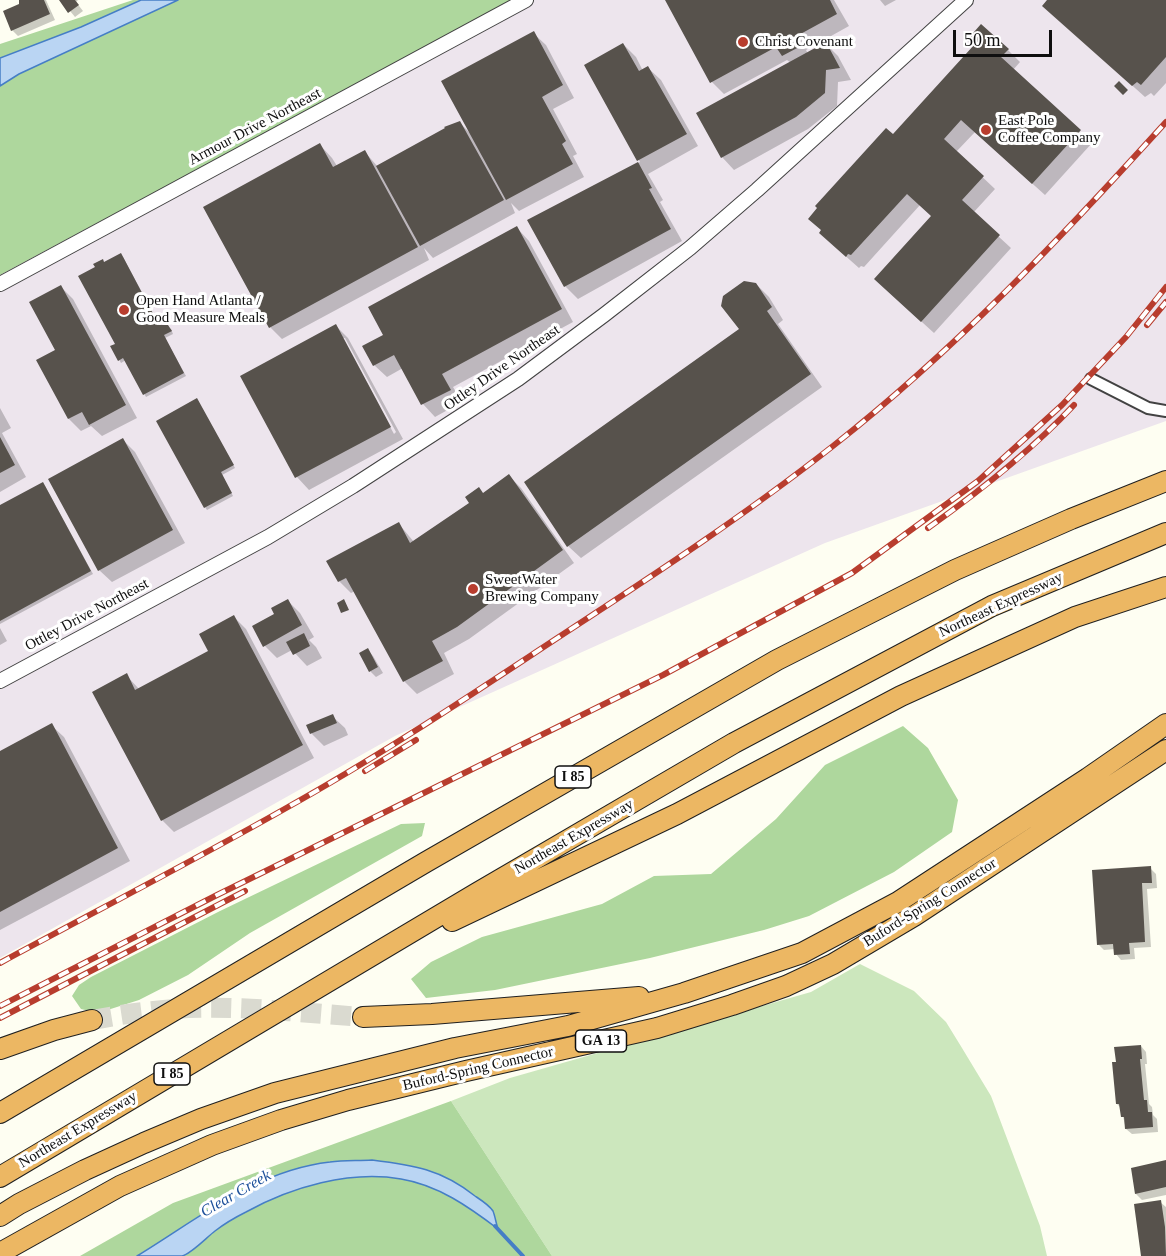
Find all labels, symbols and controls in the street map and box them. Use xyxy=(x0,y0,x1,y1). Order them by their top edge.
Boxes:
scale bar xyxy=(956,18,1055,56)
text: 50 m xyxy=(964,30,1001,50)
place label: Christ Covenant xyxy=(755,33,853,51)
marker: Christ Covenant xyxy=(736,35,750,49)
street label: Armour Drive Northeast xyxy=(186,84,324,170)
place label: East Pole Coffee Company xyxy=(998,112,1101,147)
marker: East Pole Coffee Company xyxy=(979,123,993,137)
place label: Open Hand Atlanta / Good Measure Meals xyxy=(136,292,265,327)
marker: Open Hand Atlanta / Good Measure Meals xyxy=(117,303,131,317)
street label: Ottley Drive Northeast xyxy=(441,321,563,415)
street label: Northeast Expressway xyxy=(936,568,1066,642)
place label: SweetWater Brewing Company xyxy=(485,571,599,606)
street label: Ottley Drive Northeast xyxy=(22,575,152,655)
marker: SweetWater Brewing Company xyxy=(466,582,480,596)
road number: I 85 xyxy=(555,766,591,788)
street label: Northeast Expressway xyxy=(511,796,637,878)
street label: Buford-Spring Connector xyxy=(860,855,1000,951)
road number: GA 13 xyxy=(576,1030,626,1052)
street label: Buford-Spring Connector xyxy=(401,1043,555,1095)
road number: I 85 xyxy=(154,1063,190,1085)
street label: Northeast Expressway xyxy=(16,1088,140,1172)
water label: Clear Creek xyxy=(197,1166,275,1222)

